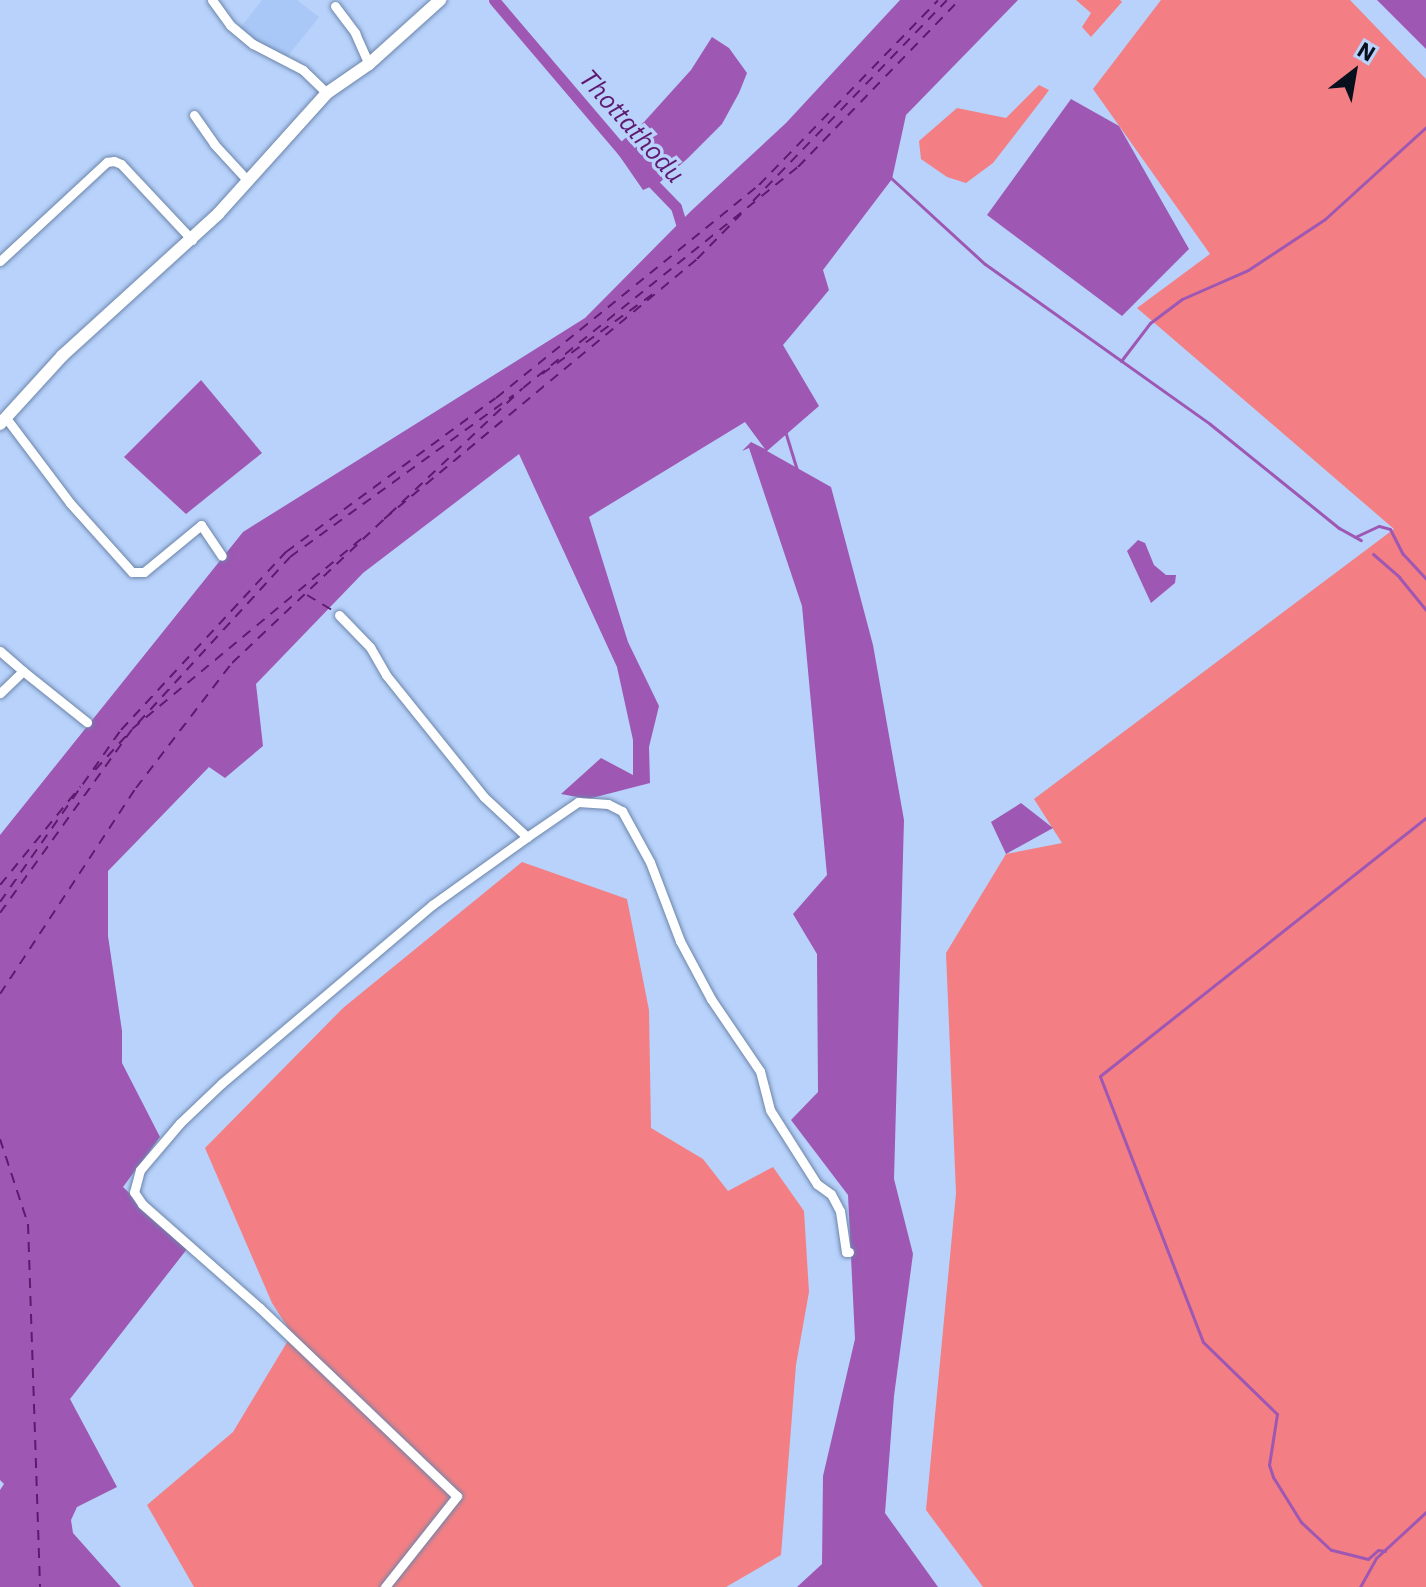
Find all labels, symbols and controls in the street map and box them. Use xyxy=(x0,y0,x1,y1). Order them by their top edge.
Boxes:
north arrow xyxy=(1314,32,1394,112)
text: N xyxy=(1352,34,1381,68)
water label: Thottathodu xyxy=(573,63,691,189)

